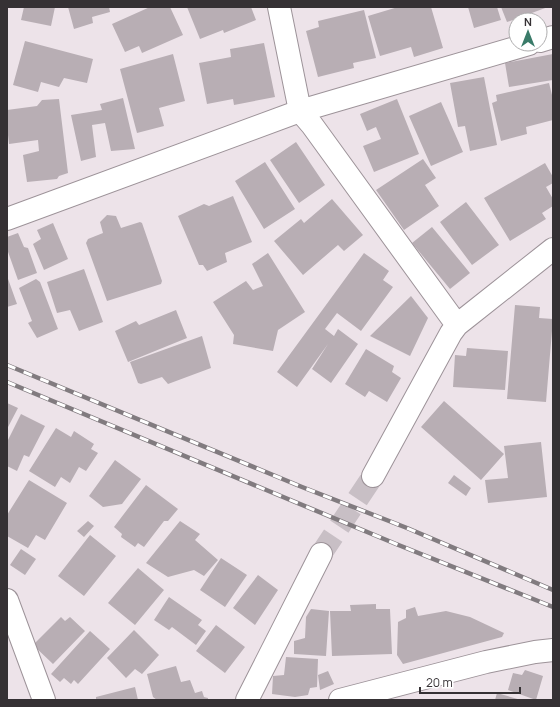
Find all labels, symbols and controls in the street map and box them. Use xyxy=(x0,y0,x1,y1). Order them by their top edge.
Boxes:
north arrow xyxy=(508,12,548,52)
text: N xyxy=(524,14,532,29)
scale bar xyxy=(420,669,520,695)
text: 20 m xyxy=(426,674,453,691)

